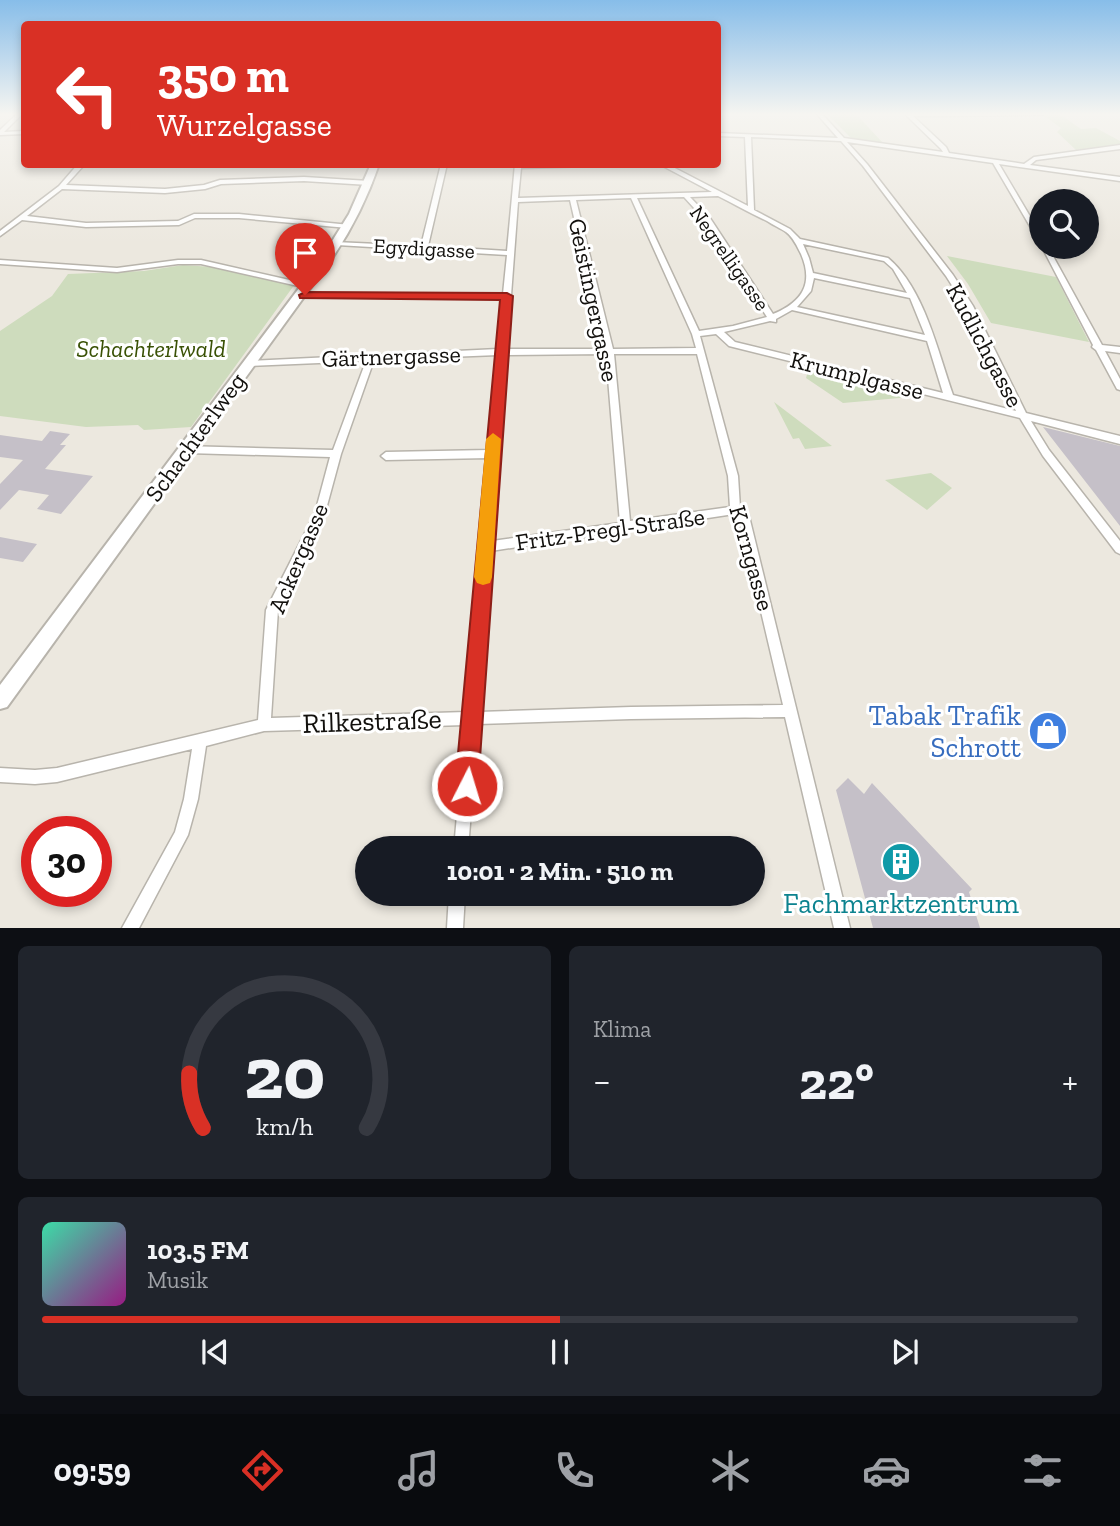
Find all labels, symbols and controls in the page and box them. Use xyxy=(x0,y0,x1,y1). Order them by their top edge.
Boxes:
text: 350 m xyxy=(157,46,289,105)
icon: left xyxy=(42,49,133,140)
text: Wurzelgasse xyxy=(157,106,332,144)
map controls xyxy=(1029,189,1099,259)
button: search xyxy=(1029,189,1099,259)
street label: Negrelligasse xyxy=(685,201,775,315)
street label: Geistingergasse xyxy=(563,216,625,384)
pin xyxy=(275,223,335,295)
street label: Egydigasse xyxy=(373,233,476,263)
icon: arrive xyxy=(286,234,324,272)
street label: Kudlichgasse xyxy=(940,278,1030,412)
park label: Schachterlwald xyxy=(76,334,226,363)
street label: Gärtnergasse xyxy=(321,339,461,373)
street label: Krumplgasse xyxy=(787,344,927,406)
street label: Schachterlweg xyxy=(139,367,251,507)
street label: Ackergasse xyxy=(262,499,334,617)
street label: Fritz-Pregl-Straße xyxy=(514,501,706,557)
street label: Korngasse xyxy=(723,502,781,614)
place label: Tabak Trafik Schrott xyxy=(868,699,1022,764)
street label: Rilkestraße xyxy=(302,702,442,740)
shop icon: Tabak Trafik Schrott xyxy=(1027,710,1069,752)
position arrow xyxy=(430,749,504,823)
speed limit sign: 30 xyxy=(21,816,112,907)
building icon: Fachmarktzentrum xyxy=(880,841,922,883)
text: 10:01 · 2 Min. · 510 m xyxy=(447,855,673,887)
place label: Fachmarktzentrum xyxy=(783,887,1019,920)
text: Klima xyxy=(593,1015,651,1043)
text: 20 xyxy=(244,1030,325,1118)
text: 22° xyxy=(799,1050,874,1112)
text: − xyxy=(593,1058,611,1104)
text: + xyxy=(1062,1058,1078,1104)
text: km/h xyxy=(256,1111,313,1141)
text: 103.5 FM xyxy=(147,1234,249,1266)
text: Musik xyxy=(147,1266,208,1294)
icon: previous xyxy=(196,1333,234,1371)
icon: pause xyxy=(541,1333,579,1371)
icon: next xyxy=(886,1333,924,1371)
icon: directions xyxy=(238,1446,287,1495)
icon: music xyxy=(394,1446,443,1495)
icon: phone xyxy=(550,1446,599,1495)
icon: climate xyxy=(706,1446,755,1495)
icon: car xyxy=(862,1446,911,1495)
icon: filters xyxy=(1018,1446,1067,1495)
text: 09:59 xyxy=(53,1451,131,1489)

